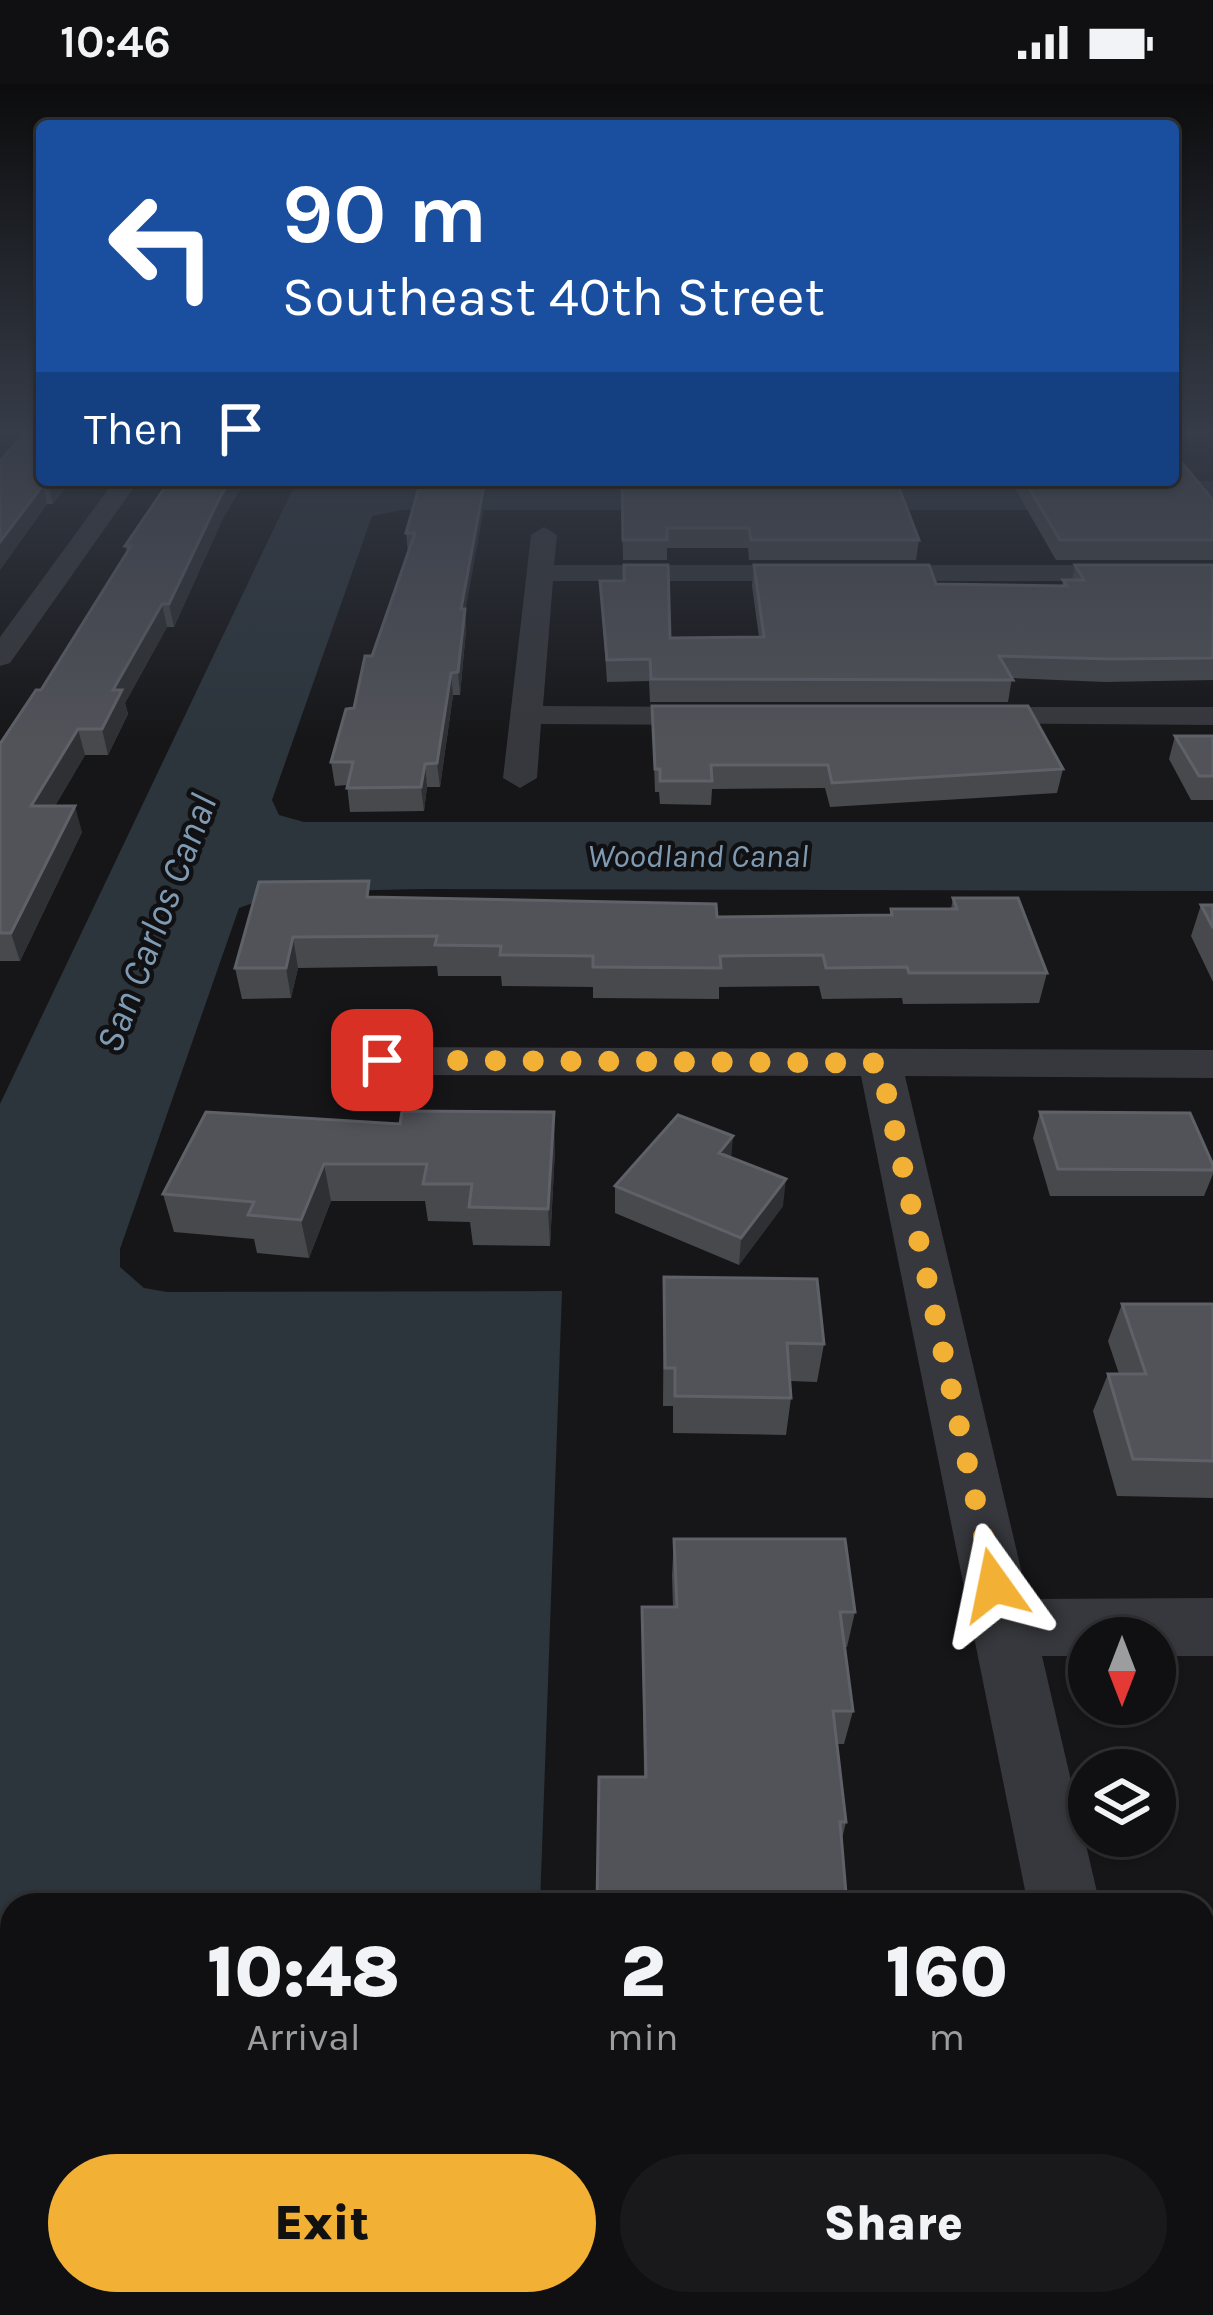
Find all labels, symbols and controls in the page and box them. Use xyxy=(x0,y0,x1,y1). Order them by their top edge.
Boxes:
text: 10:46 xyxy=(60,16,171,68)
text: 90 m xyxy=(282,165,487,263)
icon: left xyxy=(84,168,240,324)
text: Southeast 40th Street xyxy=(282,265,825,329)
icon: arrive xyxy=(208,396,274,462)
text: Then xyxy=(84,403,184,455)
water label: San Carlos Canal xyxy=(86,788,226,1058)
water label: Woodland Canal xyxy=(588,837,808,875)
pin xyxy=(331,1009,433,1111)
icon: arrive xyxy=(349,1027,415,1093)
position arrow xyxy=(931,1522,1057,1648)
north arrow xyxy=(1068,1617,1176,1725)
map controls xyxy=(1068,1617,1176,1857)
button: layers xyxy=(1068,1749,1176,1857)
text: 10:48 xyxy=(207,1930,400,2014)
text: 2 xyxy=(620,1930,666,2014)
text: 160 xyxy=(886,1930,1008,2014)
text: Arrival xyxy=(246,2014,361,2060)
text: min xyxy=(607,2014,679,2060)
text: m xyxy=(929,2014,965,2060)
button: Exit xyxy=(48,2154,596,2292)
button: Share xyxy=(620,2154,1167,2292)

